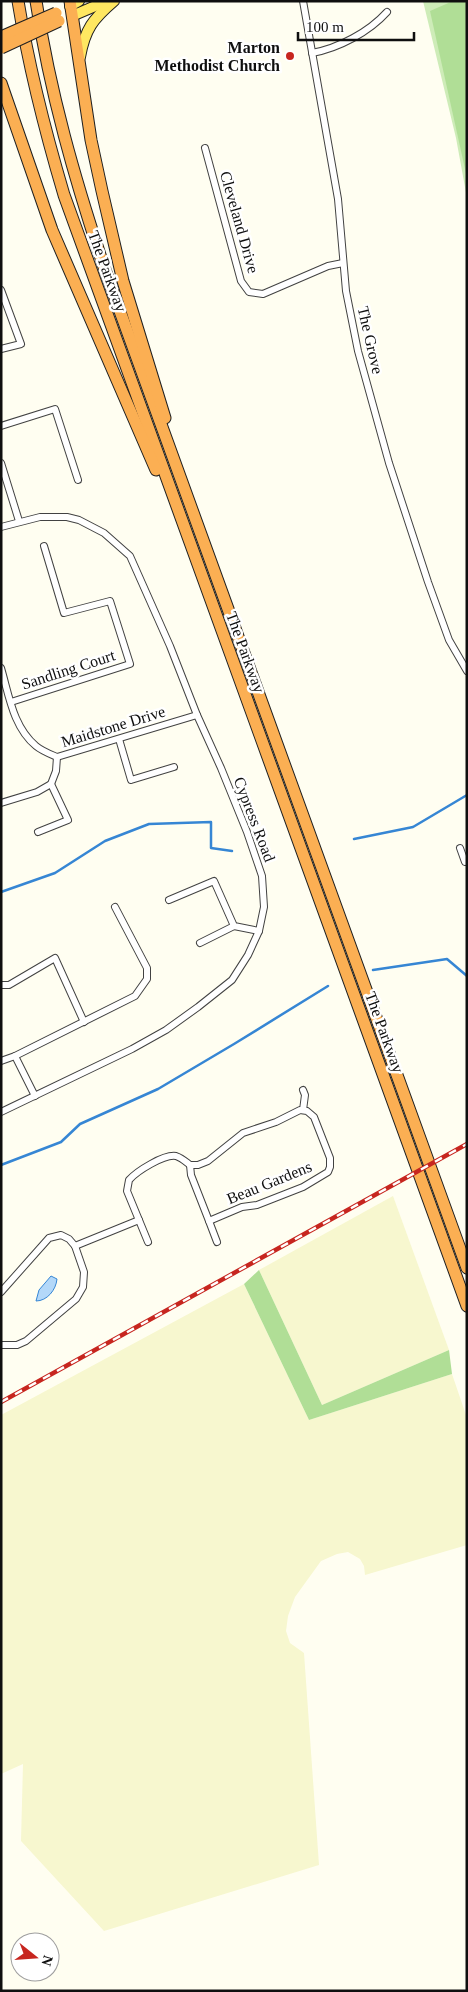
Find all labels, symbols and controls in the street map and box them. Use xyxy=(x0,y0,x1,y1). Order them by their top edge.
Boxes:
scale bar xyxy=(298,10,414,42)
text: 100 m xyxy=(306,19,344,35)
place label: Marton Methodist Church xyxy=(155,39,280,74)
marker: Marton Methodist Church xyxy=(284,50,296,62)
street label: Cleveland Drive xyxy=(217,169,262,275)
street label: The Parkway xyxy=(84,228,130,314)
street label: The Grove xyxy=(354,305,387,376)
street label: The Parkway xyxy=(222,609,268,695)
street label: Sandling Court xyxy=(19,646,118,694)
street label: Maidstone Drive xyxy=(59,703,167,750)
street label: Cypress Road xyxy=(230,774,278,864)
street label: The Parkway xyxy=(361,989,407,1075)
street label: Beau Gardens xyxy=(224,1158,314,1207)
north arrow xyxy=(10,1932,60,1982)
text: N xyxy=(38,1954,56,1968)

